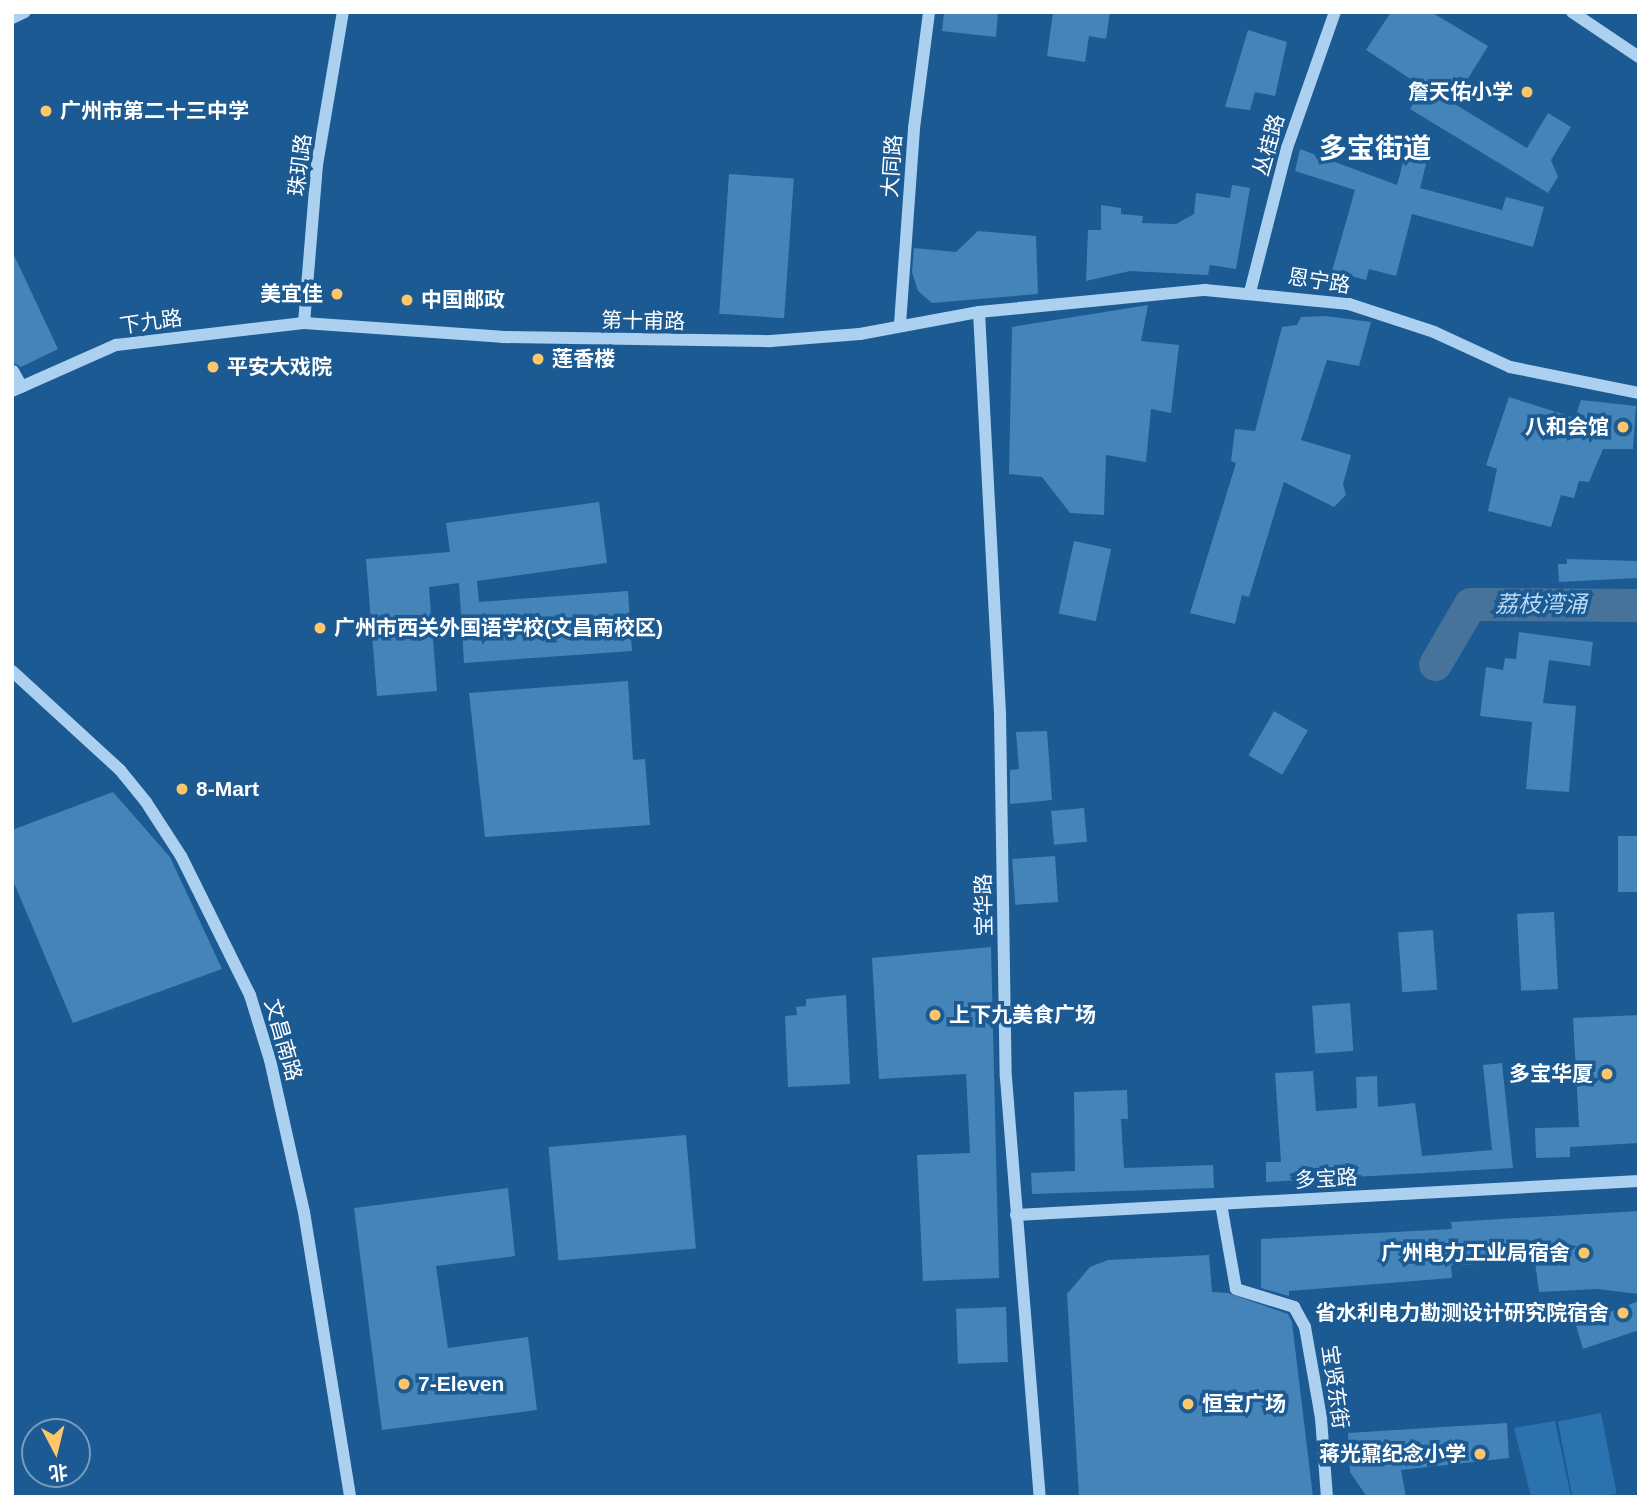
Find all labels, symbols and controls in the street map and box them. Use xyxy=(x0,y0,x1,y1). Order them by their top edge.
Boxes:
place label: 詹天佑小学 xyxy=(1408,79,1513,105)
marker: 詹天佑小学 xyxy=(1519,84,1535,100)
place label: 广州市第二十三中学 xyxy=(60,98,249,124)
marker: 广州市第二十三中学 xyxy=(38,103,54,119)
street label: 丛桂路 xyxy=(1248,111,1290,179)
street label: 珠玑路 xyxy=(284,132,316,198)
district label: 多宝街道 xyxy=(1319,132,1431,166)
street label: 大同路 xyxy=(877,134,907,198)
street label: 恩宁路 xyxy=(1286,264,1352,298)
place label: 美宜佳 xyxy=(260,281,323,307)
marker: 美宜佳 xyxy=(329,286,345,302)
place label: 中国邮政 xyxy=(421,287,505,313)
marker: 中国邮政 xyxy=(399,292,415,308)
street label: 下九路 xyxy=(118,305,184,339)
street label: 第十甫路 xyxy=(601,308,685,334)
place label: 莲香楼 xyxy=(552,346,615,372)
marker: 莲香楼 xyxy=(530,351,546,367)
place label: 平安大戏院 xyxy=(227,354,332,380)
marker: 平安大戏院 xyxy=(205,359,221,375)
place label: 八和会馆 xyxy=(1525,414,1609,440)
marker: 八和会馆 xyxy=(1615,419,1631,435)
water label: 荔枝湾涌 xyxy=(1495,590,1587,618)
place label: 广州市西关外国语学校(文昌南校区) xyxy=(334,615,663,641)
marker: 广州市西关外国语学校(文昌南校区) xyxy=(312,620,328,636)
place label: 8-Mart xyxy=(196,776,259,802)
marker: 8-Mart xyxy=(174,781,190,797)
street label: 宝华路 xyxy=(971,873,997,937)
street label: 文昌南路 xyxy=(259,996,307,1084)
place label: 上下九美食广场 xyxy=(949,1002,1096,1028)
marker: 上下九美食广场 xyxy=(927,1007,943,1023)
place label: 多宝华厦 xyxy=(1509,1061,1593,1087)
marker: 多宝华厦 xyxy=(1599,1066,1615,1082)
street label: 多宝路 xyxy=(1294,1165,1358,1193)
place label: 广州电力工业局宿舍 xyxy=(1381,1240,1570,1266)
marker: 广州电力工业局宿舍 xyxy=(1576,1245,1592,1261)
place label: 省水利电力勘测设计研究院宿舍 xyxy=(1315,1300,1609,1326)
marker: 省水利电力勘测设计研究院宿舍 xyxy=(1615,1305,1631,1321)
street label: 宝贤东街 xyxy=(1317,1344,1353,1430)
place label: 7-Eleven xyxy=(418,1371,504,1397)
marker: 7-Eleven xyxy=(396,1376,412,1392)
place label: 恒宝广场 xyxy=(1202,1391,1286,1417)
marker: 恒宝广场 xyxy=(1180,1396,1196,1412)
north arrow xyxy=(21,1418,91,1488)
place label: 蒋光鼐纪念小学 xyxy=(1319,1441,1466,1467)
marker: 蒋光鼐纪念小学 xyxy=(1472,1446,1488,1462)
text: 北 xyxy=(48,1461,69,1484)

